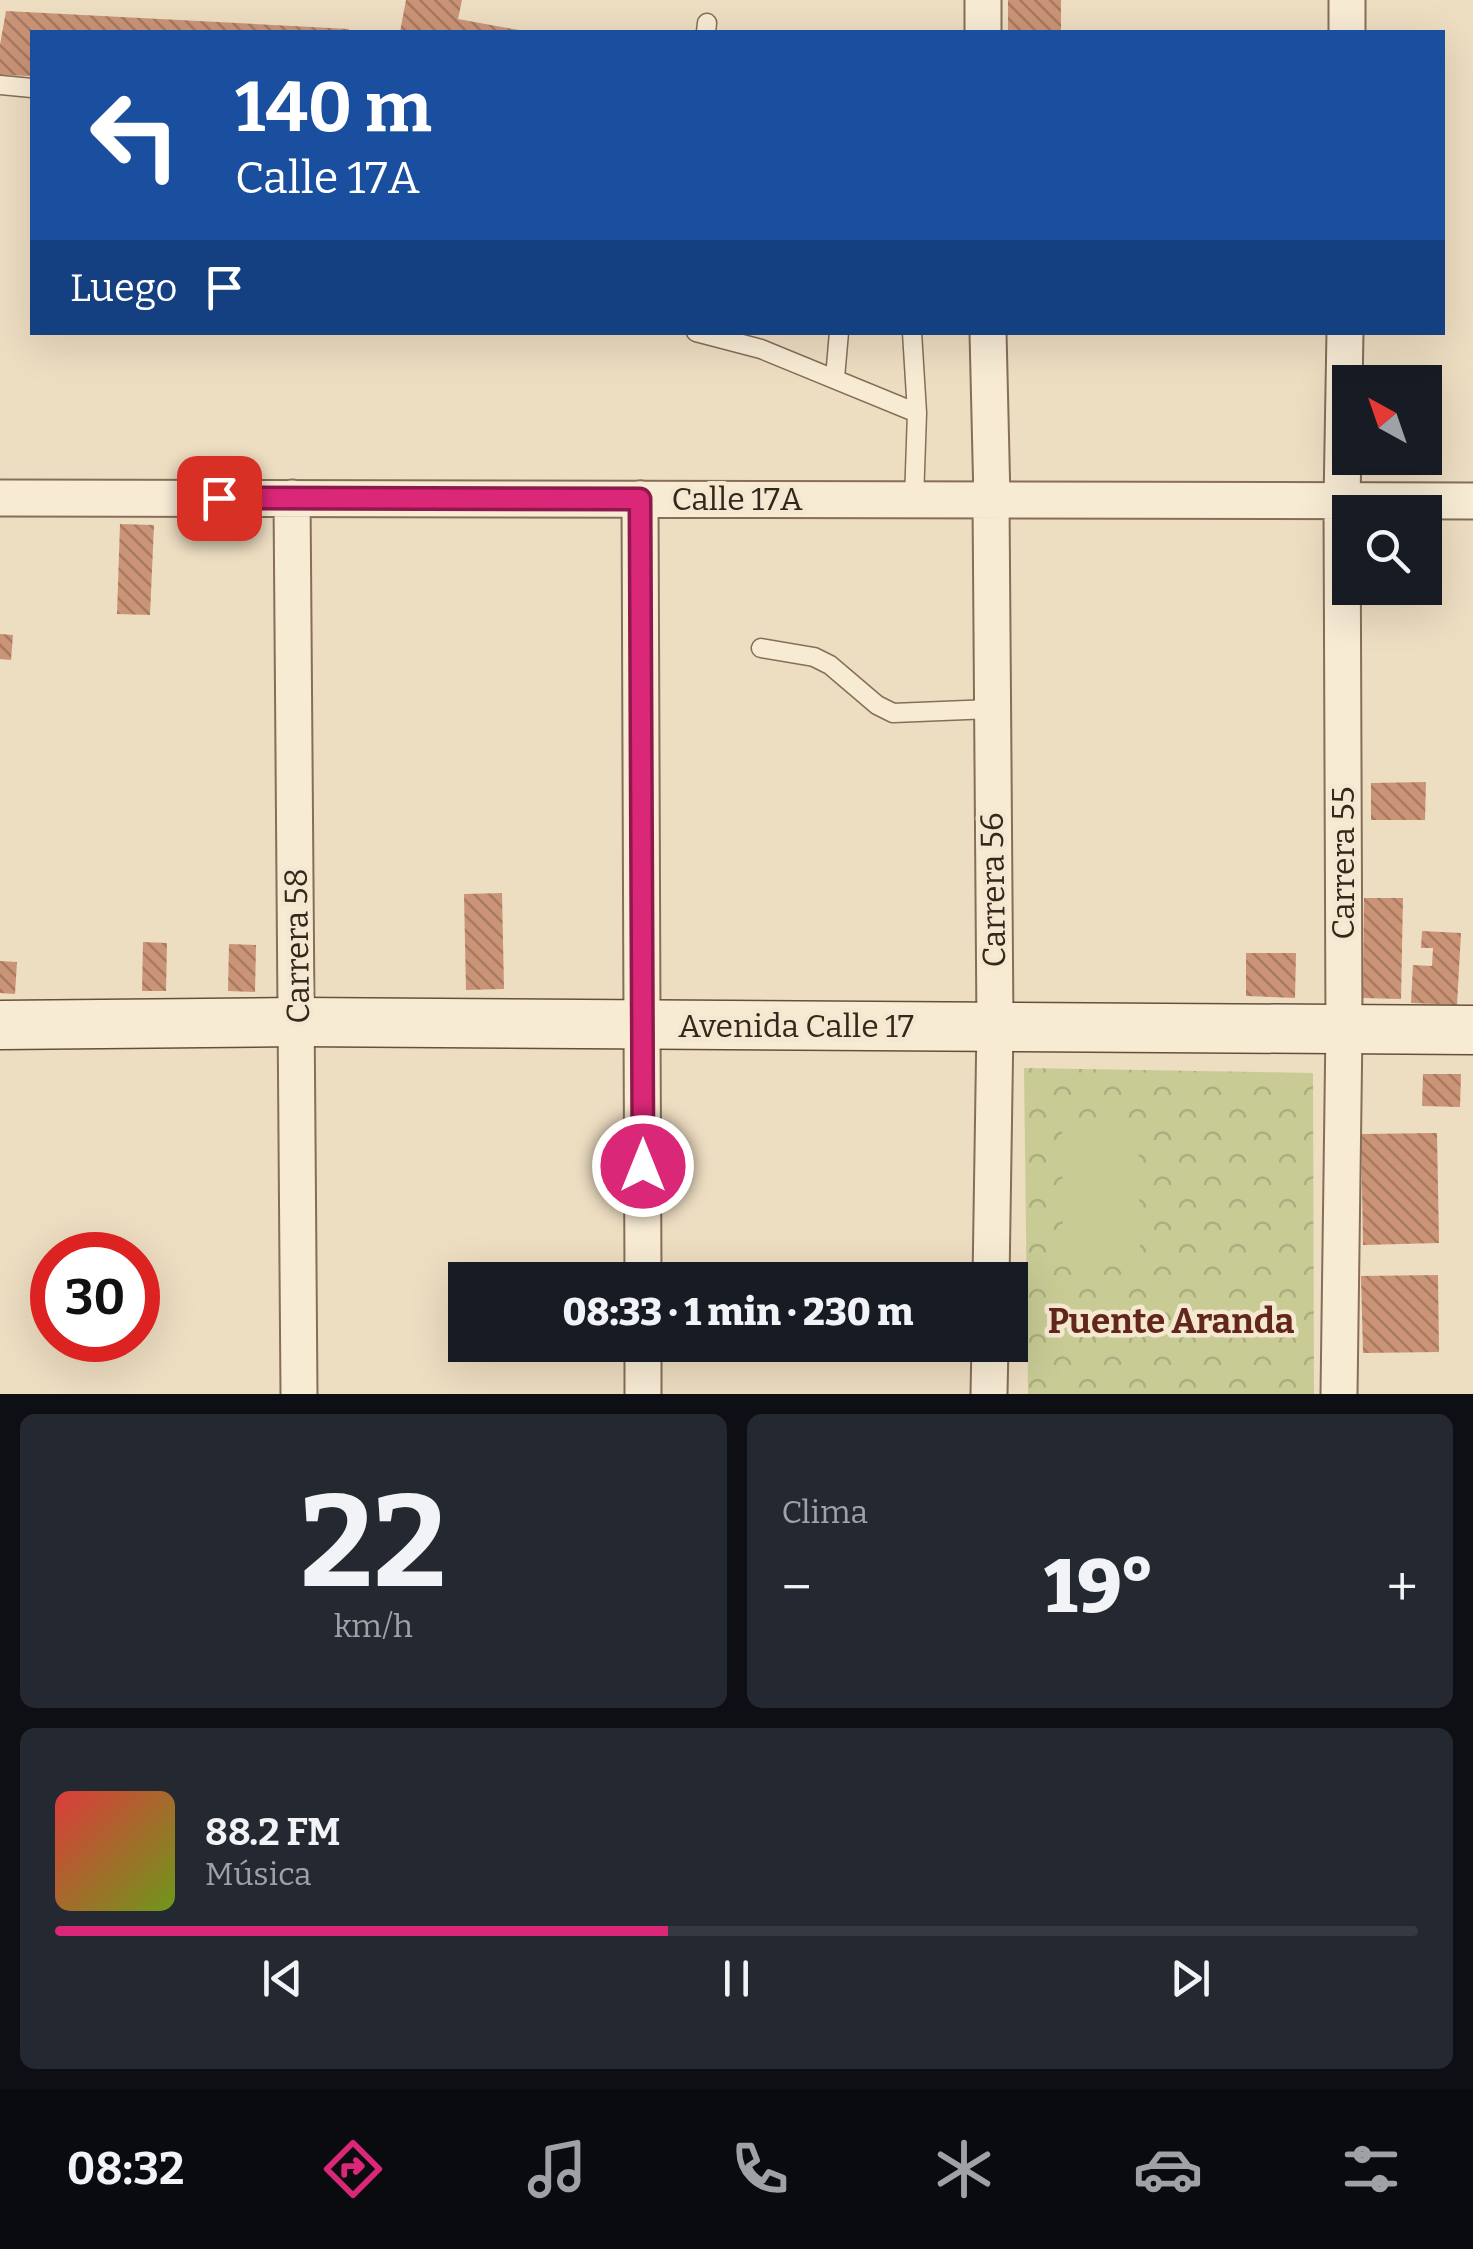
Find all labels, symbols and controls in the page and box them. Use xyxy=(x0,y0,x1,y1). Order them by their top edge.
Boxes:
text: 140 m xyxy=(235,66,432,150)
icon: left xyxy=(70,70,200,200)
text: Calle 17A xyxy=(235,151,420,205)
icon: arrive xyxy=(197,260,252,315)
text: Luego xyxy=(70,265,177,311)
north arrow xyxy=(1332,365,1442,475)
map controls xyxy=(1332,365,1442,605)
pin xyxy=(177,456,262,541)
icon: arrive xyxy=(192,471,247,526)
street label: Calle 17A xyxy=(671,480,803,518)
button: search xyxy=(1332,495,1442,605)
street label: Carrera 55 xyxy=(1324,786,1362,940)
street label: Carrera 56 xyxy=(973,812,1013,968)
street label: Carrera 58 xyxy=(277,868,317,1024)
street label: Avenida Calle 17 xyxy=(678,1007,914,1045)
position arrow xyxy=(591,1114,695,1218)
speed limit sign: 30 xyxy=(30,1232,160,1362)
text: 08:33 · 1 min · 230 m xyxy=(563,1289,913,1335)
district label: Puente Aranda xyxy=(1048,1300,1295,1342)
text: 22 xyxy=(300,1464,446,1620)
text: Clima xyxy=(782,1493,868,1531)
text: 19° xyxy=(1044,1542,1154,1632)
text: − xyxy=(782,1555,812,1621)
text: + xyxy=(1387,1555,1418,1621)
text: km/h xyxy=(334,1607,413,1645)
text: 88.2 FM xyxy=(205,1809,340,1855)
text: Música xyxy=(205,1855,312,1893)
icon: previous xyxy=(255,1951,310,2006)
icon: pause xyxy=(709,1951,764,2006)
icon: next xyxy=(1163,1951,1218,2006)
icon: directions xyxy=(318,2134,388,2204)
icon: music xyxy=(522,2134,592,2204)
icon: phone xyxy=(725,2134,795,2204)
icon: climate xyxy=(929,2134,999,2204)
icon: car xyxy=(1133,2134,1203,2204)
icon: filters xyxy=(1336,2134,1406,2204)
text: 08:32 xyxy=(67,2142,184,2196)

